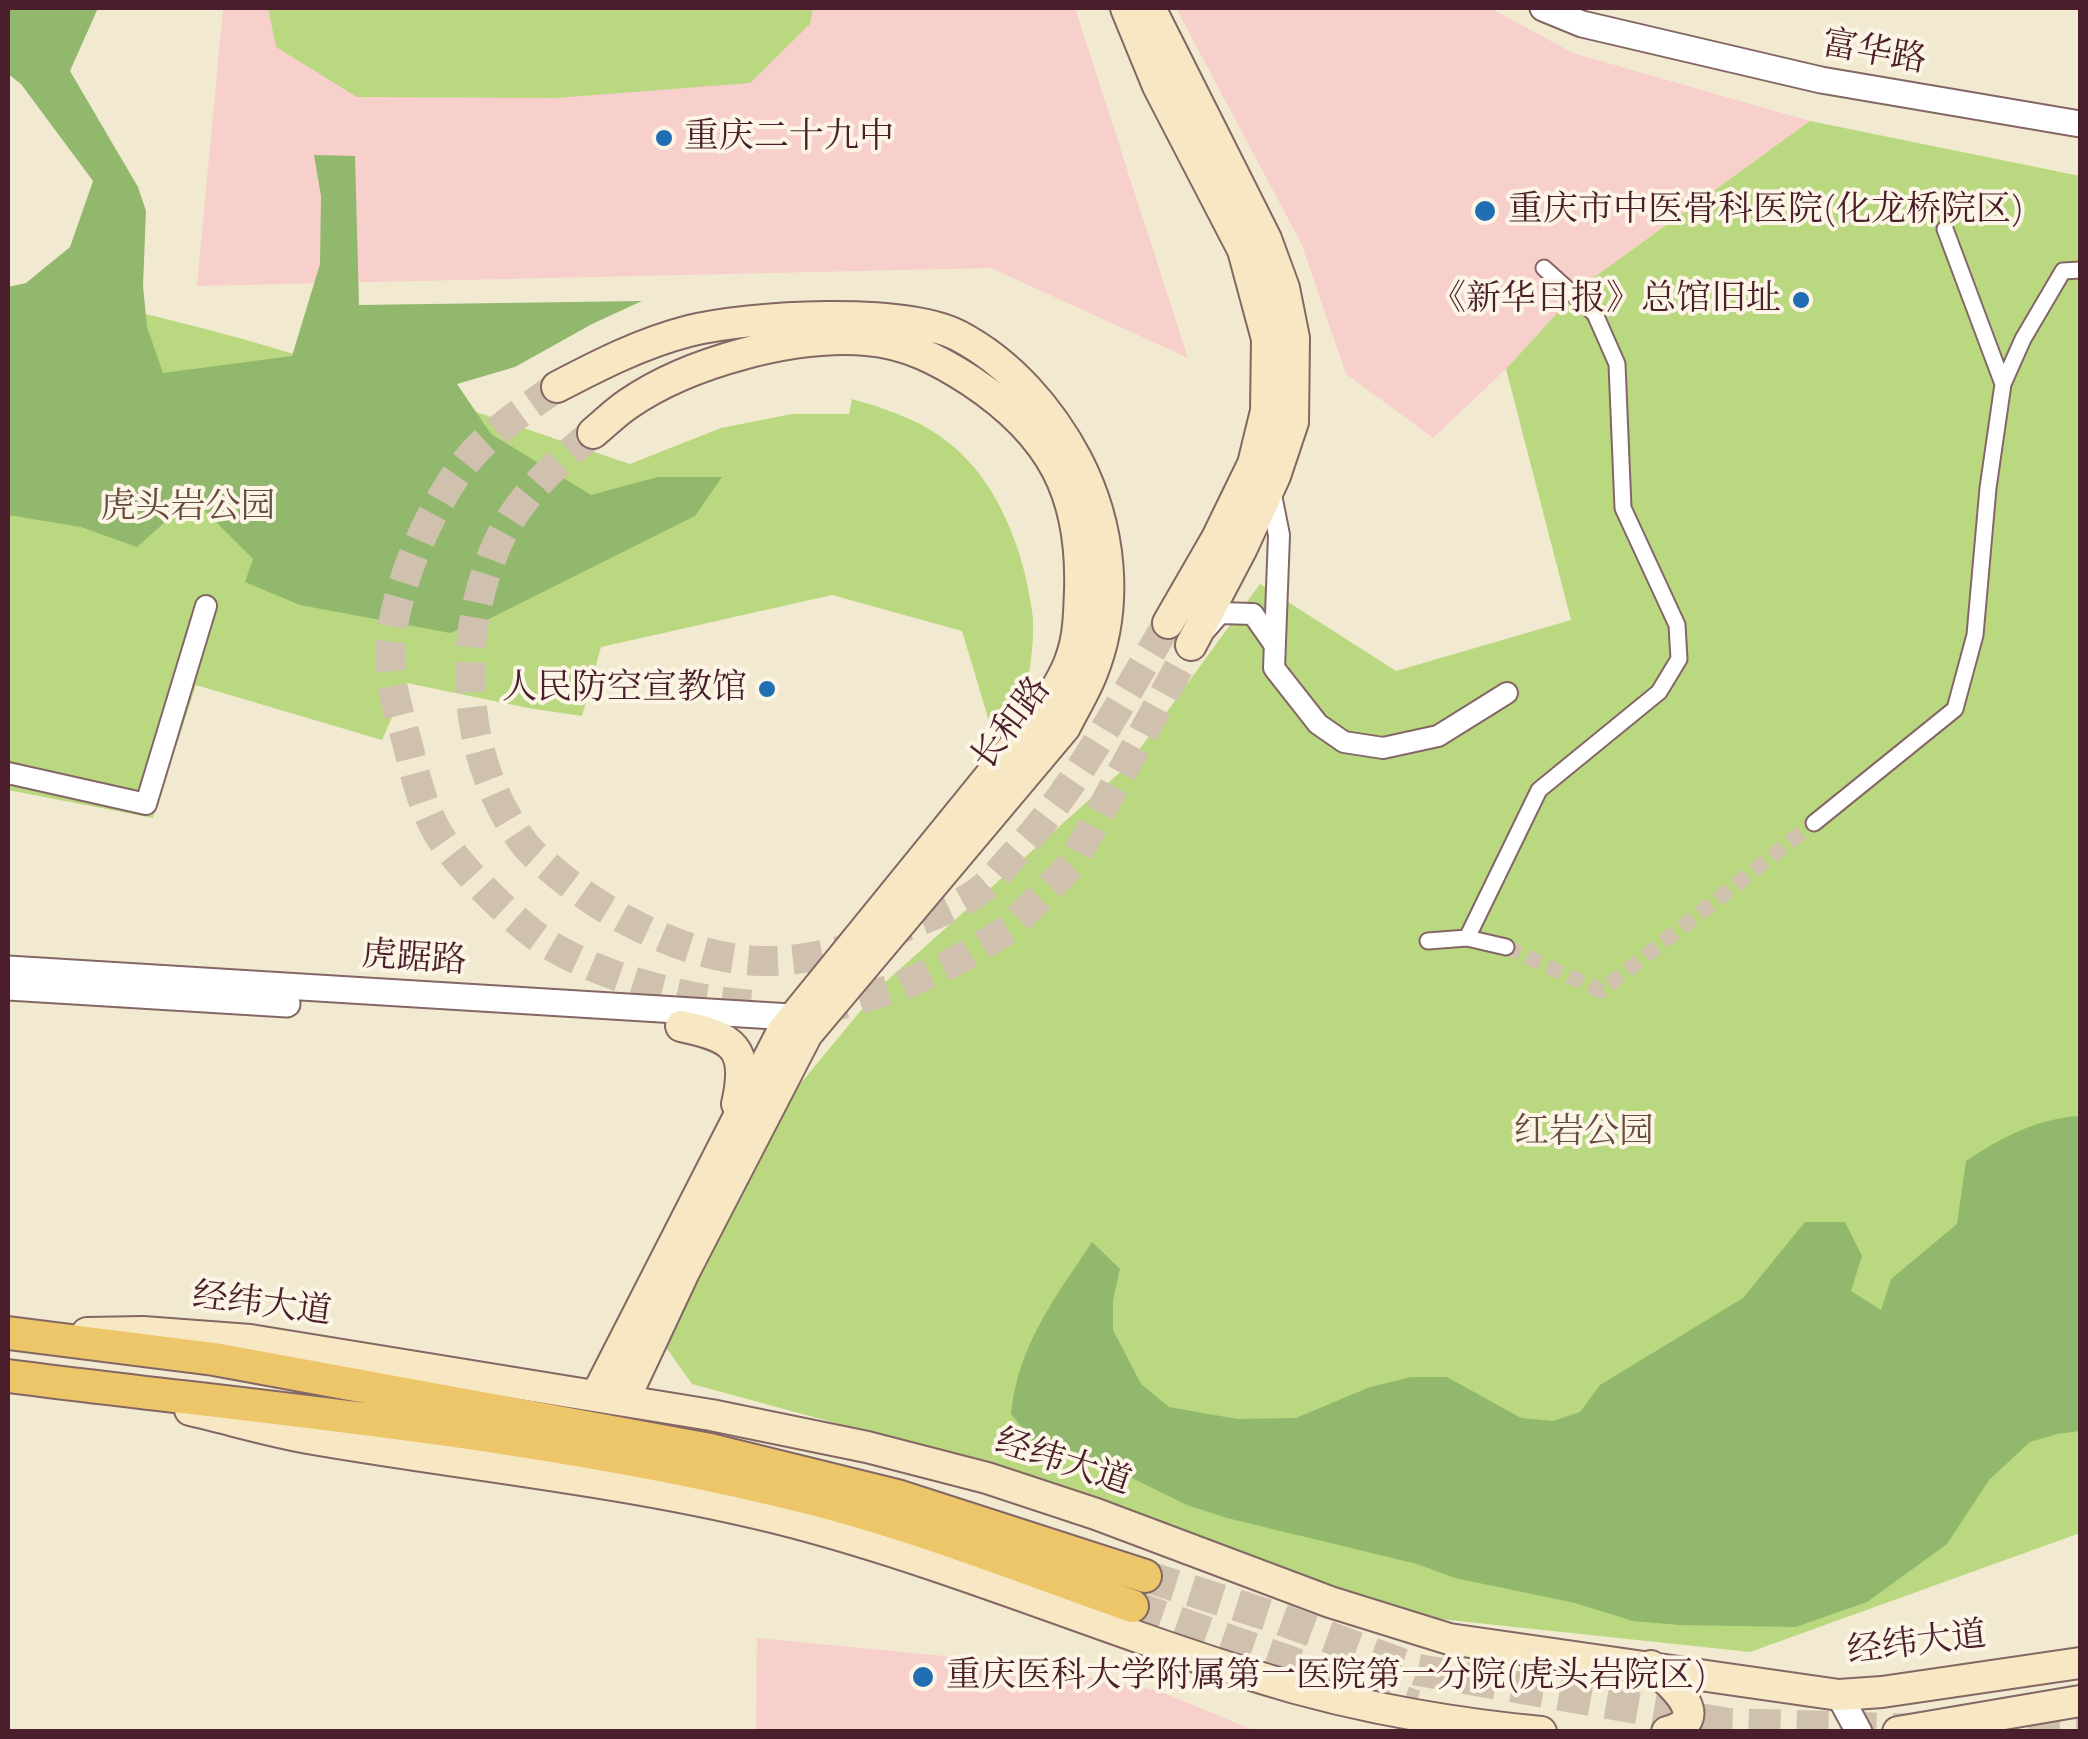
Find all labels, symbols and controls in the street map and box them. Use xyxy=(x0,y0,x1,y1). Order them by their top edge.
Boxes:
street label: 富华路 xyxy=(1819,23,1929,83)
place label: 重庆二十九中 xyxy=(684,117,894,159)
marker: 重庆二十九中 xyxy=(653,127,675,149)
place label: 重庆市中医骨科医院(化龙桥院区) xyxy=(1508,190,2024,232)
marker: 重庆市中医骨科医院(化龙桥院区) xyxy=(1472,198,1498,224)
place label: 《新华日报》总馆旧址 xyxy=(1431,279,1781,321)
marker: 《新华日报》总馆旧址 xyxy=(1790,289,1812,311)
park label: 虎头岩公园 xyxy=(101,487,275,529)
place label: 人民防空宣教馆 xyxy=(502,668,747,710)
street label: 长和路 xyxy=(964,669,1060,779)
marker: 人民防空宣教馆 xyxy=(756,678,778,700)
street label: 虎踞路 xyxy=(360,934,468,984)
park label: 红岩公园 xyxy=(1514,1112,1654,1154)
street label: 经纬大道 xyxy=(190,1276,334,1334)
street label: 经纬大道 xyxy=(990,1421,1136,1505)
street label: 经纬大道 xyxy=(1845,1615,1989,1673)
place label: 重庆医科大学附属第一医院第一分院(虎头岩院区) xyxy=(946,1656,1707,1698)
marker: 重庆医科大学附属第一医院第一分院(虎头岩院区) xyxy=(910,1664,936,1690)

